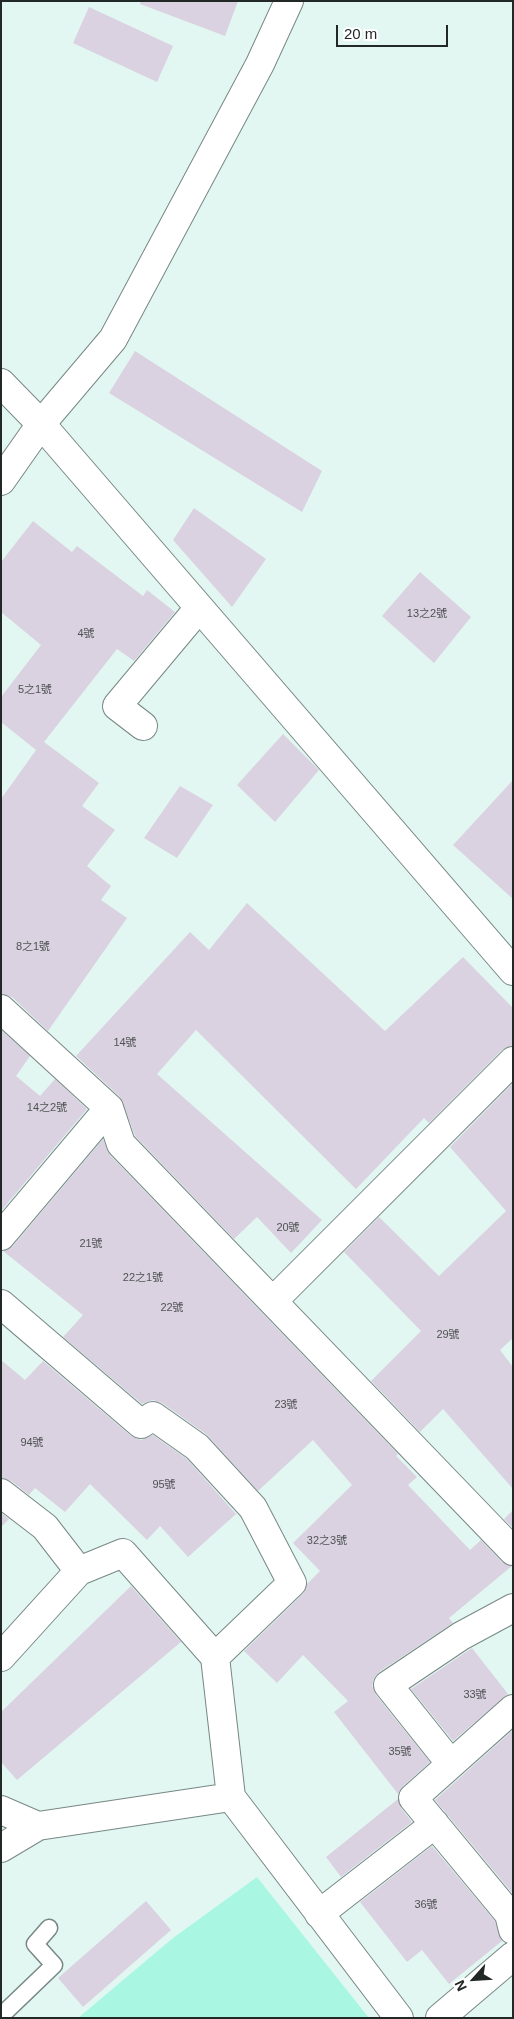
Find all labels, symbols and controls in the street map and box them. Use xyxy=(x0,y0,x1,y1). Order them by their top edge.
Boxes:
scale bar xyxy=(339,15,452,47)
text: 20 m xyxy=(344,25,377,42)
house number: 13之2號 xyxy=(407,607,447,621)
house number: 4號 xyxy=(77,627,95,641)
house number: 5之1號 xyxy=(18,683,52,697)
house number: 8之1號 xyxy=(16,940,50,954)
house number: 14號 xyxy=(113,1036,137,1050)
house number: 14之2號 xyxy=(27,1101,67,1115)
house number: 20號 xyxy=(276,1221,300,1235)
house number: 21號 xyxy=(79,1237,103,1251)
house number: 22之1號 xyxy=(123,1271,163,1285)
house number: 22號 xyxy=(160,1301,184,1315)
house number: 29號 xyxy=(436,1328,460,1342)
house number: 23號 xyxy=(274,1398,298,1412)
house number: 94號 xyxy=(20,1436,44,1450)
house number: 95號 xyxy=(152,1478,176,1492)
house number: 32之3號 xyxy=(307,1534,347,1548)
house number: 33號 xyxy=(463,1688,487,1702)
house number: 35號 xyxy=(388,1745,412,1759)
house number: 36號 xyxy=(414,1898,438,1912)
north arrow xyxy=(449,1954,499,2004)
text: N xyxy=(451,1978,470,1994)

